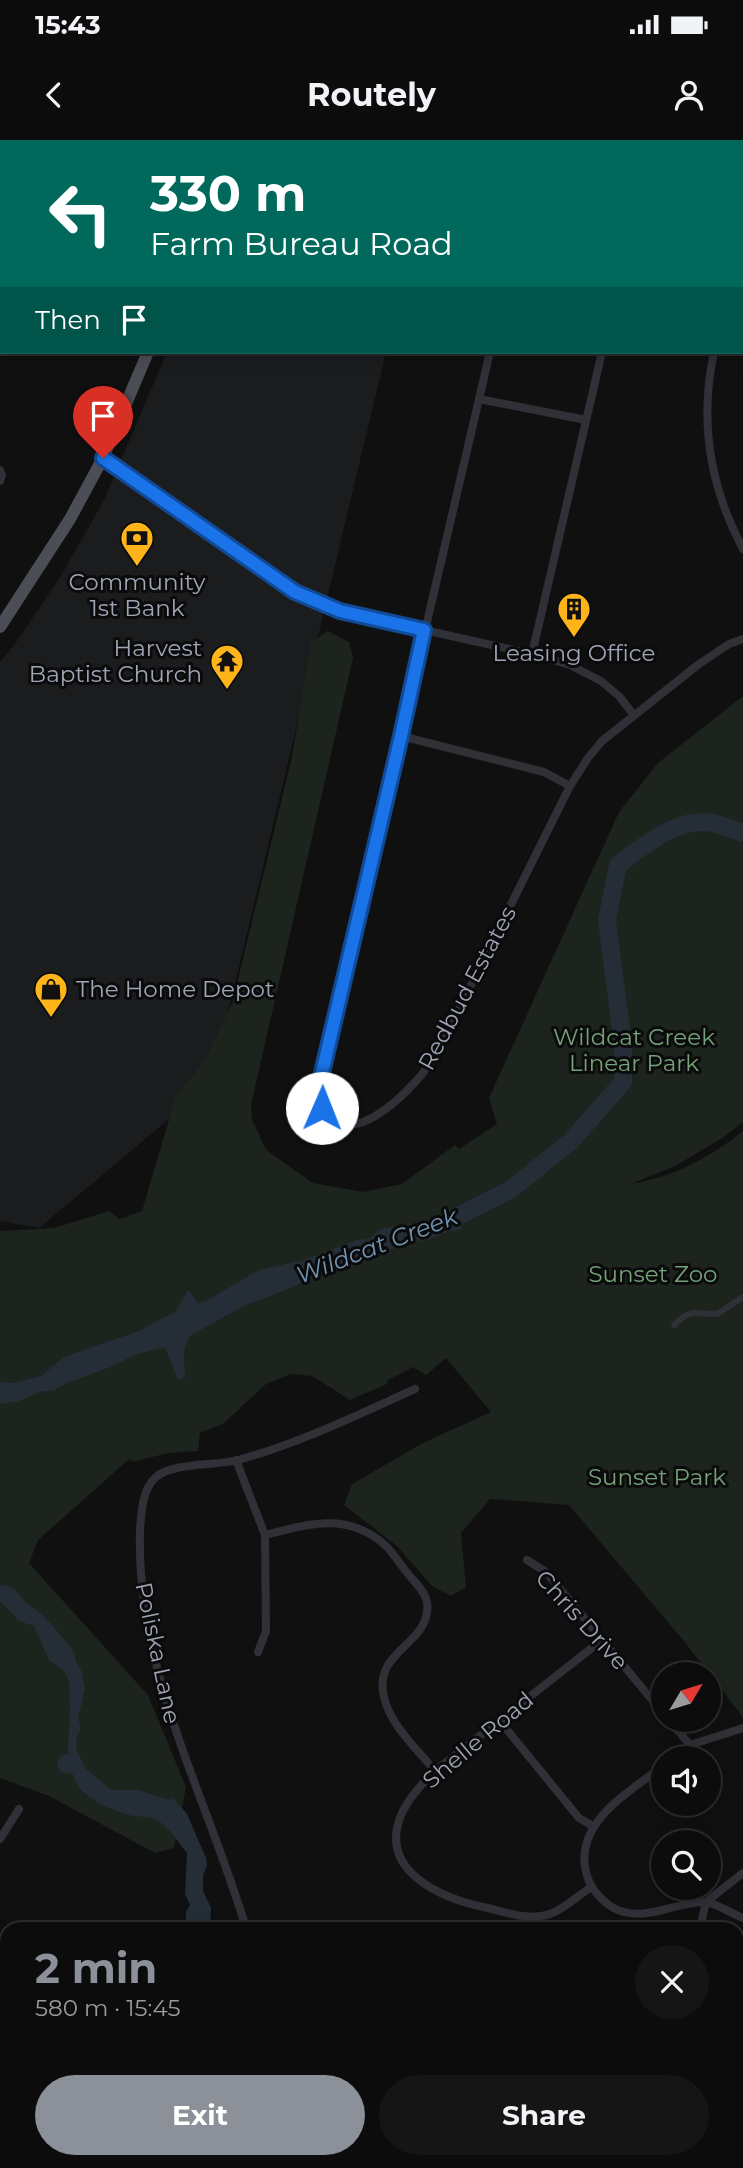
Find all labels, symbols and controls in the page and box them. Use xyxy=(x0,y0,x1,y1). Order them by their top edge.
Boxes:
text: 15:43 xyxy=(35,9,101,41)
text: Routely xyxy=(307,75,436,114)
icon: back xyxy=(35,76,73,114)
icon: person xyxy=(670,76,708,114)
text: 330 m xyxy=(150,164,306,223)
icon: left xyxy=(35,168,126,259)
text: Farm Bureau Road xyxy=(150,224,453,263)
icon: arrive xyxy=(115,301,153,339)
text: Then xyxy=(35,304,101,336)
pin xyxy=(73,386,133,458)
icon: arrive xyxy=(84,397,122,435)
bank icon: Community 1st Bank xyxy=(118,519,156,568)
place label: Community 1st Bank xyxy=(69,568,206,622)
building icon: Leasing Office xyxy=(555,590,593,639)
place label: Harvest Baptist Church xyxy=(29,634,202,688)
place label: Leasing Office xyxy=(493,639,655,667)
temple icon: Harvest Baptist Church xyxy=(208,642,246,691)
street label: Redbud Estates xyxy=(412,901,522,1075)
shop icon: The Home Depot xyxy=(32,970,70,1019)
place label: The Home Depot xyxy=(76,975,274,1003)
park label: Wildcat Creek Linear Park xyxy=(553,1023,715,1077)
position arrow xyxy=(285,1071,359,1145)
water label: Wildcat Creek xyxy=(292,1201,463,1290)
park label: Sunset Zoo xyxy=(588,1260,718,1288)
park label: Sunset Park xyxy=(588,1463,726,1491)
street label: Chris Drive xyxy=(530,1564,634,1676)
street label: Poliska Lane xyxy=(129,1580,187,1726)
north arrow xyxy=(651,1662,721,1732)
map controls xyxy=(651,1662,721,1900)
street label: Shelle Road xyxy=(417,1686,539,1794)
button: sound xyxy=(651,1746,721,1816)
button: search xyxy=(651,1830,721,1900)
text: 2 min xyxy=(35,1942,157,1994)
button: close xyxy=(635,1945,709,2019)
text: 580 m · 15:45 xyxy=(35,1994,181,2022)
button: Exit xyxy=(35,2075,365,2155)
button: Share xyxy=(379,2075,709,2155)

